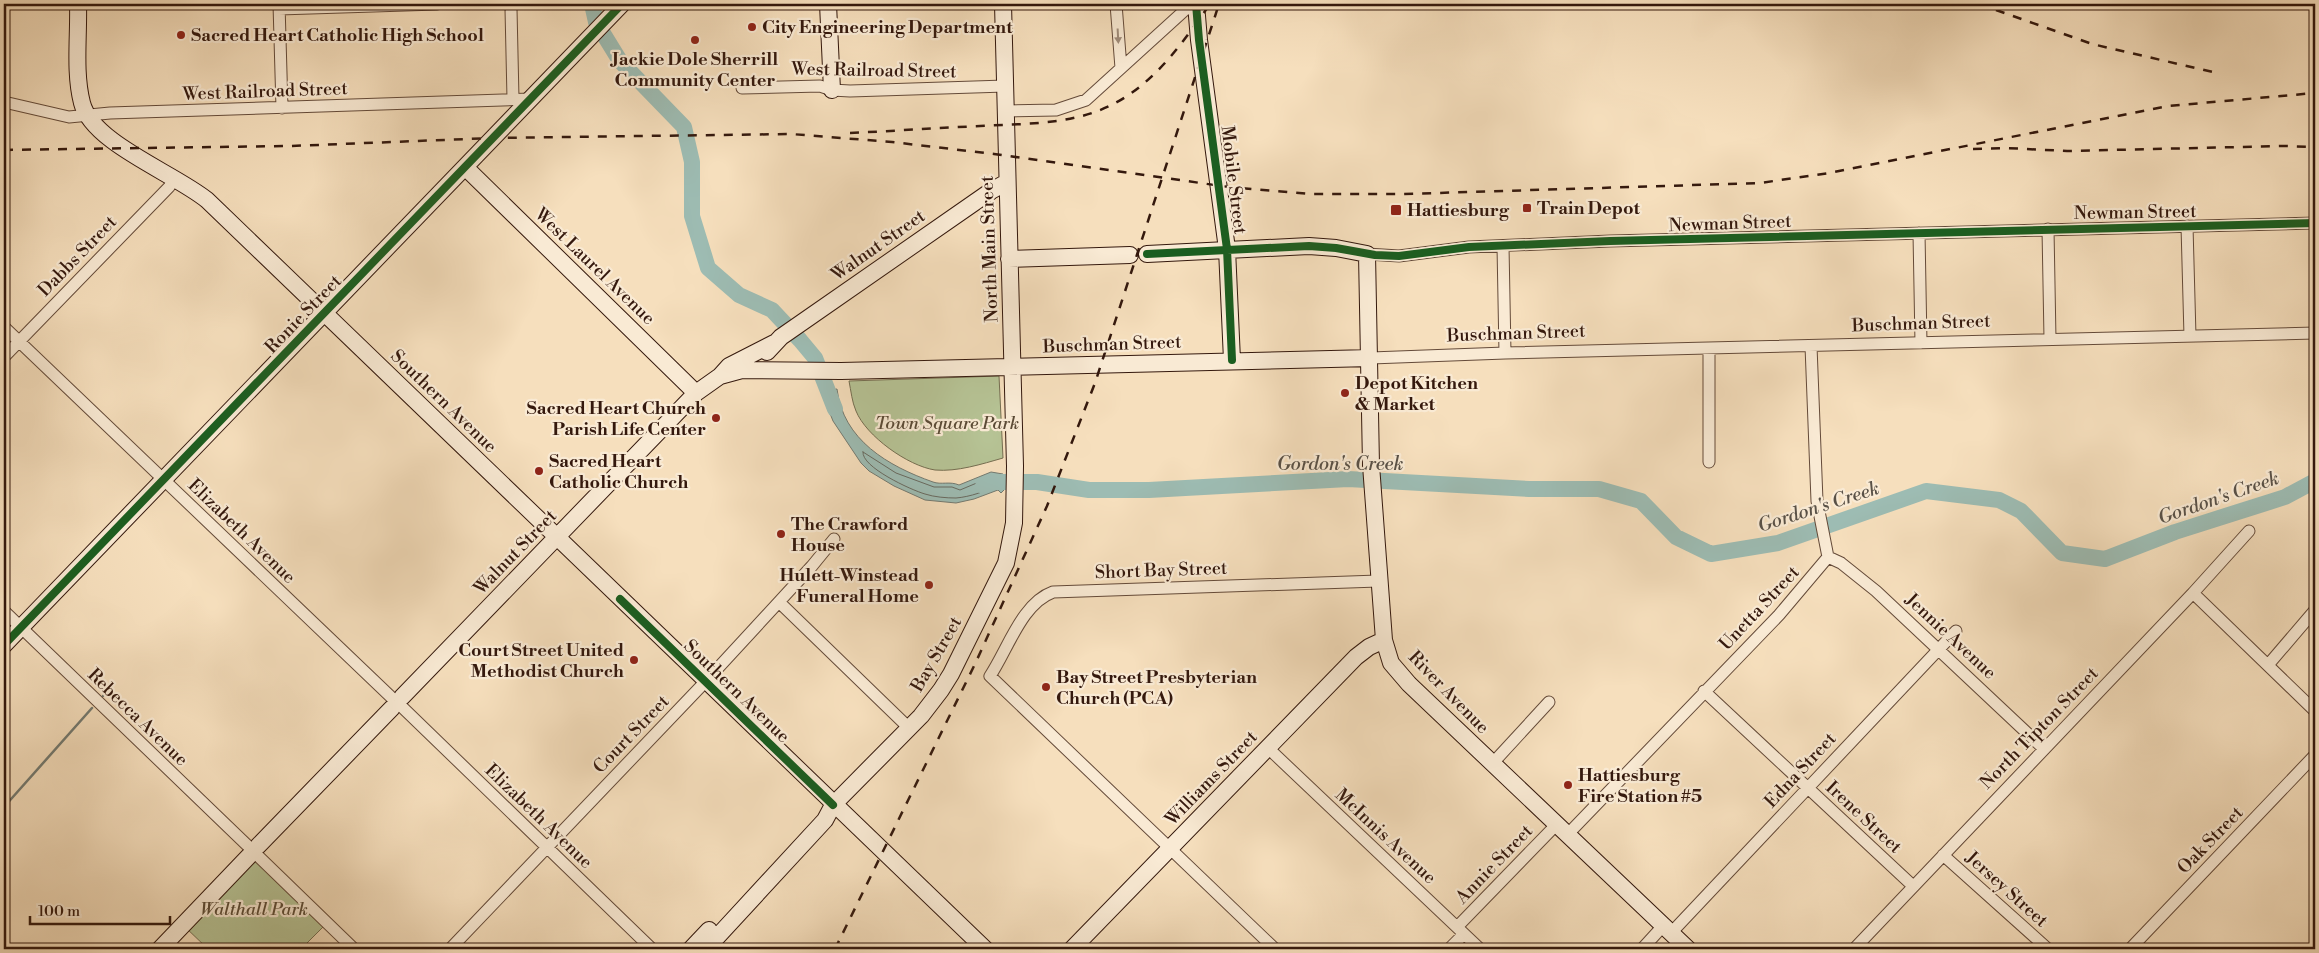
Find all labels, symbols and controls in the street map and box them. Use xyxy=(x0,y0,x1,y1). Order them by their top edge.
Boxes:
place label: City Engineering Department xyxy=(762,16,1013,39)
marker: City Engineering Department xyxy=(746,21,758,33)
place label: Sacred Heart Catholic High School xyxy=(191,24,484,47)
one-way arrow xyxy=(1115,28,1123,44)
marker: Sacred Heart Catholic High School xyxy=(175,29,187,41)
marker: Jackie Dole Sherrill Community Center xyxy=(689,34,701,46)
place label: Jackie Dole Sherrill Community Center xyxy=(609,48,778,92)
street label: West Railroad Street xyxy=(790,58,957,83)
street label: West Railroad Street xyxy=(181,77,349,106)
street label: Mobile Street xyxy=(1215,124,1252,236)
street label: North Main Street xyxy=(975,175,1004,323)
place label: Train Depot xyxy=(1537,197,1640,220)
place label: Hattiesburg xyxy=(1407,199,1510,222)
street label: Newman Street xyxy=(2073,200,2197,225)
street label: West Laurel Avenue xyxy=(529,202,660,330)
marker: Train Depot xyxy=(1521,202,1533,214)
marker: Hattiesburg xyxy=(1389,203,1403,217)
street label: Walnut Street xyxy=(826,204,930,287)
street label: Dabbs Street xyxy=(33,210,122,302)
street label: Newman Street xyxy=(1668,210,1792,237)
street label: Ronie Street xyxy=(260,270,347,359)
street label: Buschman Street xyxy=(1850,310,1991,337)
street label: Buschman Street xyxy=(1445,320,1586,347)
street label: Buschman Street xyxy=(1041,331,1182,358)
street label: Southern Avenue xyxy=(386,345,502,458)
place label: Depot Kitchen & Market xyxy=(1355,372,1478,416)
marker: Depot Kitchen & Market xyxy=(1339,387,1351,399)
place label: Sacred Heart Church Parish Life Center xyxy=(526,397,706,441)
marker: Sacred Heart Church Parish Life Center xyxy=(710,412,722,424)
park label: Town Square Park xyxy=(875,412,1019,435)
place label: Sacred Heart Catholic Church xyxy=(549,450,688,494)
water label: Gordon's Creek xyxy=(1277,452,1403,476)
marker: Sacred Heart Catholic Church xyxy=(533,465,545,477)
water label: Gordon's Creek xyxy=(2155,466,2282,530)
street label: Elizabeth Avenue xyxy=(183,474,300,589)
water label: Gordon's Creek xyxy=(1754,476,1882,538)
street label: Walnut Street xyxy=(468,505,562,600)
place label: The Crawford House xyxy=(791,513,908,557)
marker: The Crawford House xyxy=(775,528,787,540)
street label: Short Bay Street xyxy=(1094,557,1228,584)
street label: Unetta Street xyxy=(1714,561,1805,655)
place label: Hulett-Winstead Funeral Home xyxy=(779,564,919,608)
marker: Hulett-Winstead Funeral Home xyxy=(923,579,935,591)
street label: Jennie Avenue xyxy=(1900,588,2001,684)
street label: Bay Street xyxy=(905,612,967,697)
street label: Southern Avenue xyxy=(679,635,795,748)
place label: Court Street United Methodist Church xyxy=(458,639,624,683)
street label: River Avenue xyxy=(1403,646,1494,739)
marker: Court Street United Methodist Church xyxy=(628,654,640,666)
street label: North Tipton Street xyxy=(1975,662,2104,794)
street label: Rebecca Avenue xyxy=(83,664,193,771)
place label: Bay Street Presbyterian Church (PCA) xyxy=(1056,666,1257,710)
marker: Bay Street Presbyterian Church (PCA) xyxy=(1040,681,1052,693)
street label: Court Street xyxy=(588,690,675,778)
street label: Williams Street xyxy=(1159,725,1263,832)
street label: Edna Street xyxy=(1760,727,1842,813)
street label: Elizabeth Avenue xyxy=(480,759,597,874)
place label: Hattiesburg Fire Station #5 xyxy=(1578,764,1702,808)
street label: Irene Street xyxy=(1821,776,1907,859)
marker: Hattiesburg Fire Station #5 xyxy=(1562,779,1574,791)
street label: McInnis Avenue xyxy=(1330,784,1441,889)
street label: Oak Street xyxy=(2172,801,2249,879)
street label: Annie Street xyxy=(1450,819,1538,910)
street label: Jersey Street xyxy=(1960,846,2053,933)
scale bar xyxy=(30,893,170,925)
park label: Walthall Park xyxy=(200,898,308,921)
text: 100 m xyxy=(38,902,80,921)

